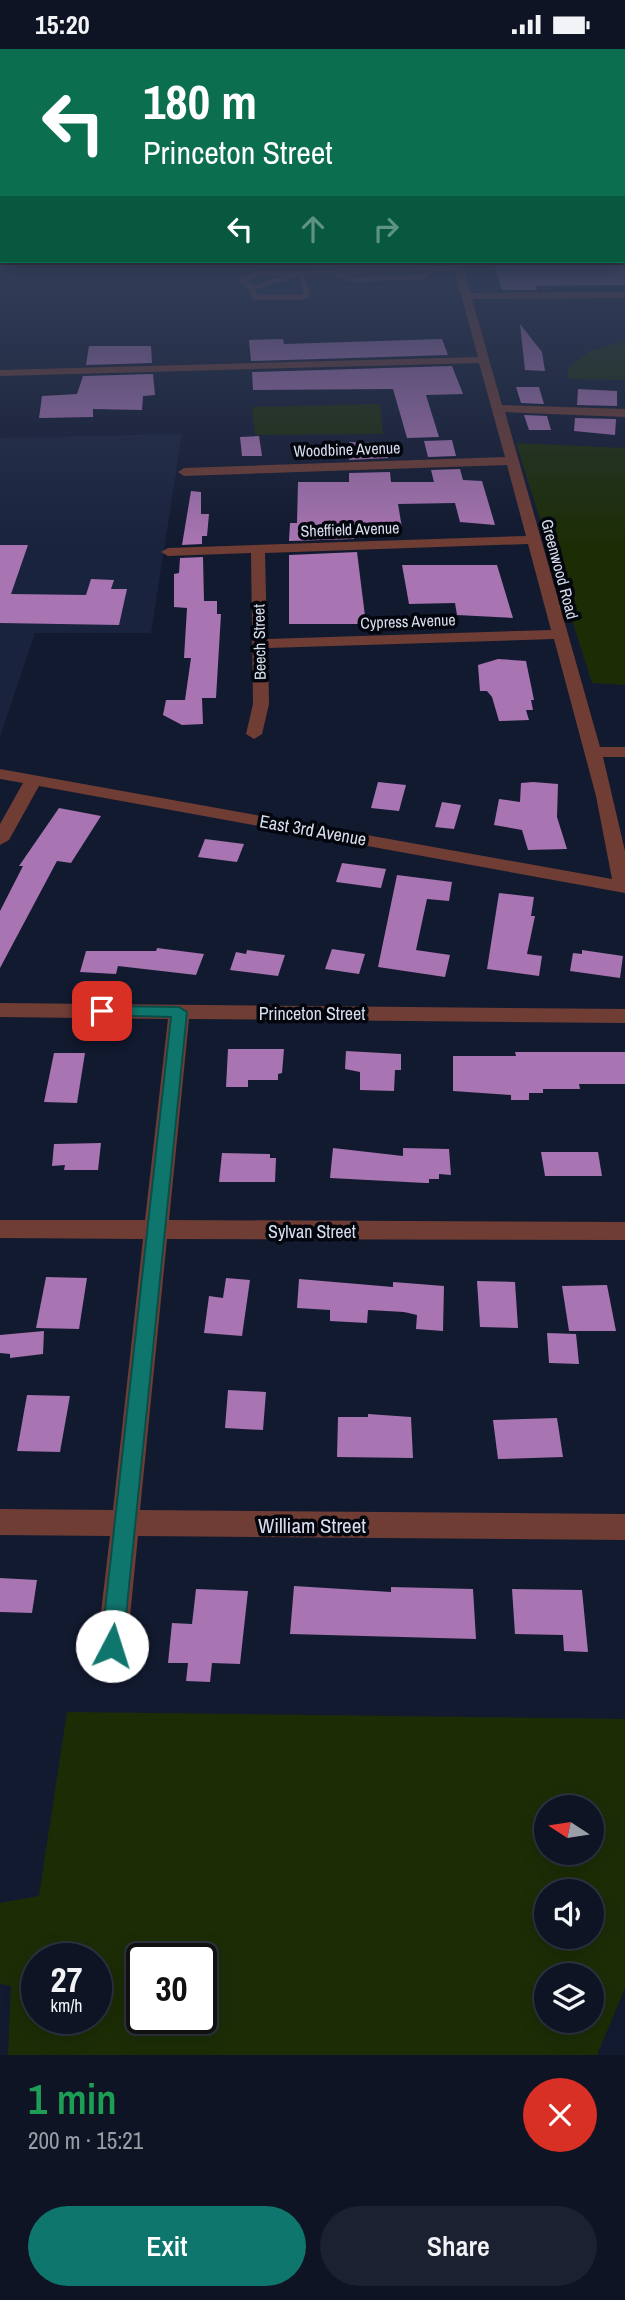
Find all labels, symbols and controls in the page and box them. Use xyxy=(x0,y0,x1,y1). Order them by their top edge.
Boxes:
text: 15:20 xyxy=(35,7,90,42)
text: 180 m xyxy=(143,68,257,134)
icon: left xyxy=(28,77,119,168)
text: Princeton Street xyxy=(143,131,333,174)
icon: left xyxy=(221,210,259,248)
icon: ahead xyxy=(294,210,332,248)
icon: right xyxy=(367,210,405,248)
street label: Woodbine Avenue xyxy=(293,436,401,462)
street label: Sheffield Avenue xyxy=(300,516,400,542)
street label: Greenwood Road xyxy=(536,516,584,622)
street label: Beech Street xyxy=(247,604,271,680)
street label: Cypress Avenue xyxy=(360,608,456,634)
street label: East 3rd Avenue xyxy=(258,808,368,852)
pin xyxy=(72,981,132,1041)
icon: arrive xyxy=(83,992,121,1030)
street label: Princeton Street xyxy=(259,1001,365,1026)
street label: Sylvan Street xyxy=(268,1219,356,1244)
street label: William Street xyxy=(258,1511,366,1540)
position arrow xyxy=(75,1609,149,1683)
north arrow xyxy=(534,1795,604,1865)
map controls xyxy=(534,1795,604,2033)
button: sound xyxy=(534,1879,604,1949)
speed limit sign: 30 xyxy=(126,1943,217,2034)
text: 27 xyxy=(51,1956,82,2003)
button: layers xyxy=(534,1963,604,2033)
text: km/h xyxy=(51,1993,83,2018)
text: 1 min xyxy=(28,2071,117,2127)
button: close xyxy=(523,2078,597,2152)
text: 200 m · 15:21 xyxy=(28,2125,143,2156)
button: Exit xyxy=(28,2206,306,2286)
button: Share xyxy=(320,2206,597,2286)

